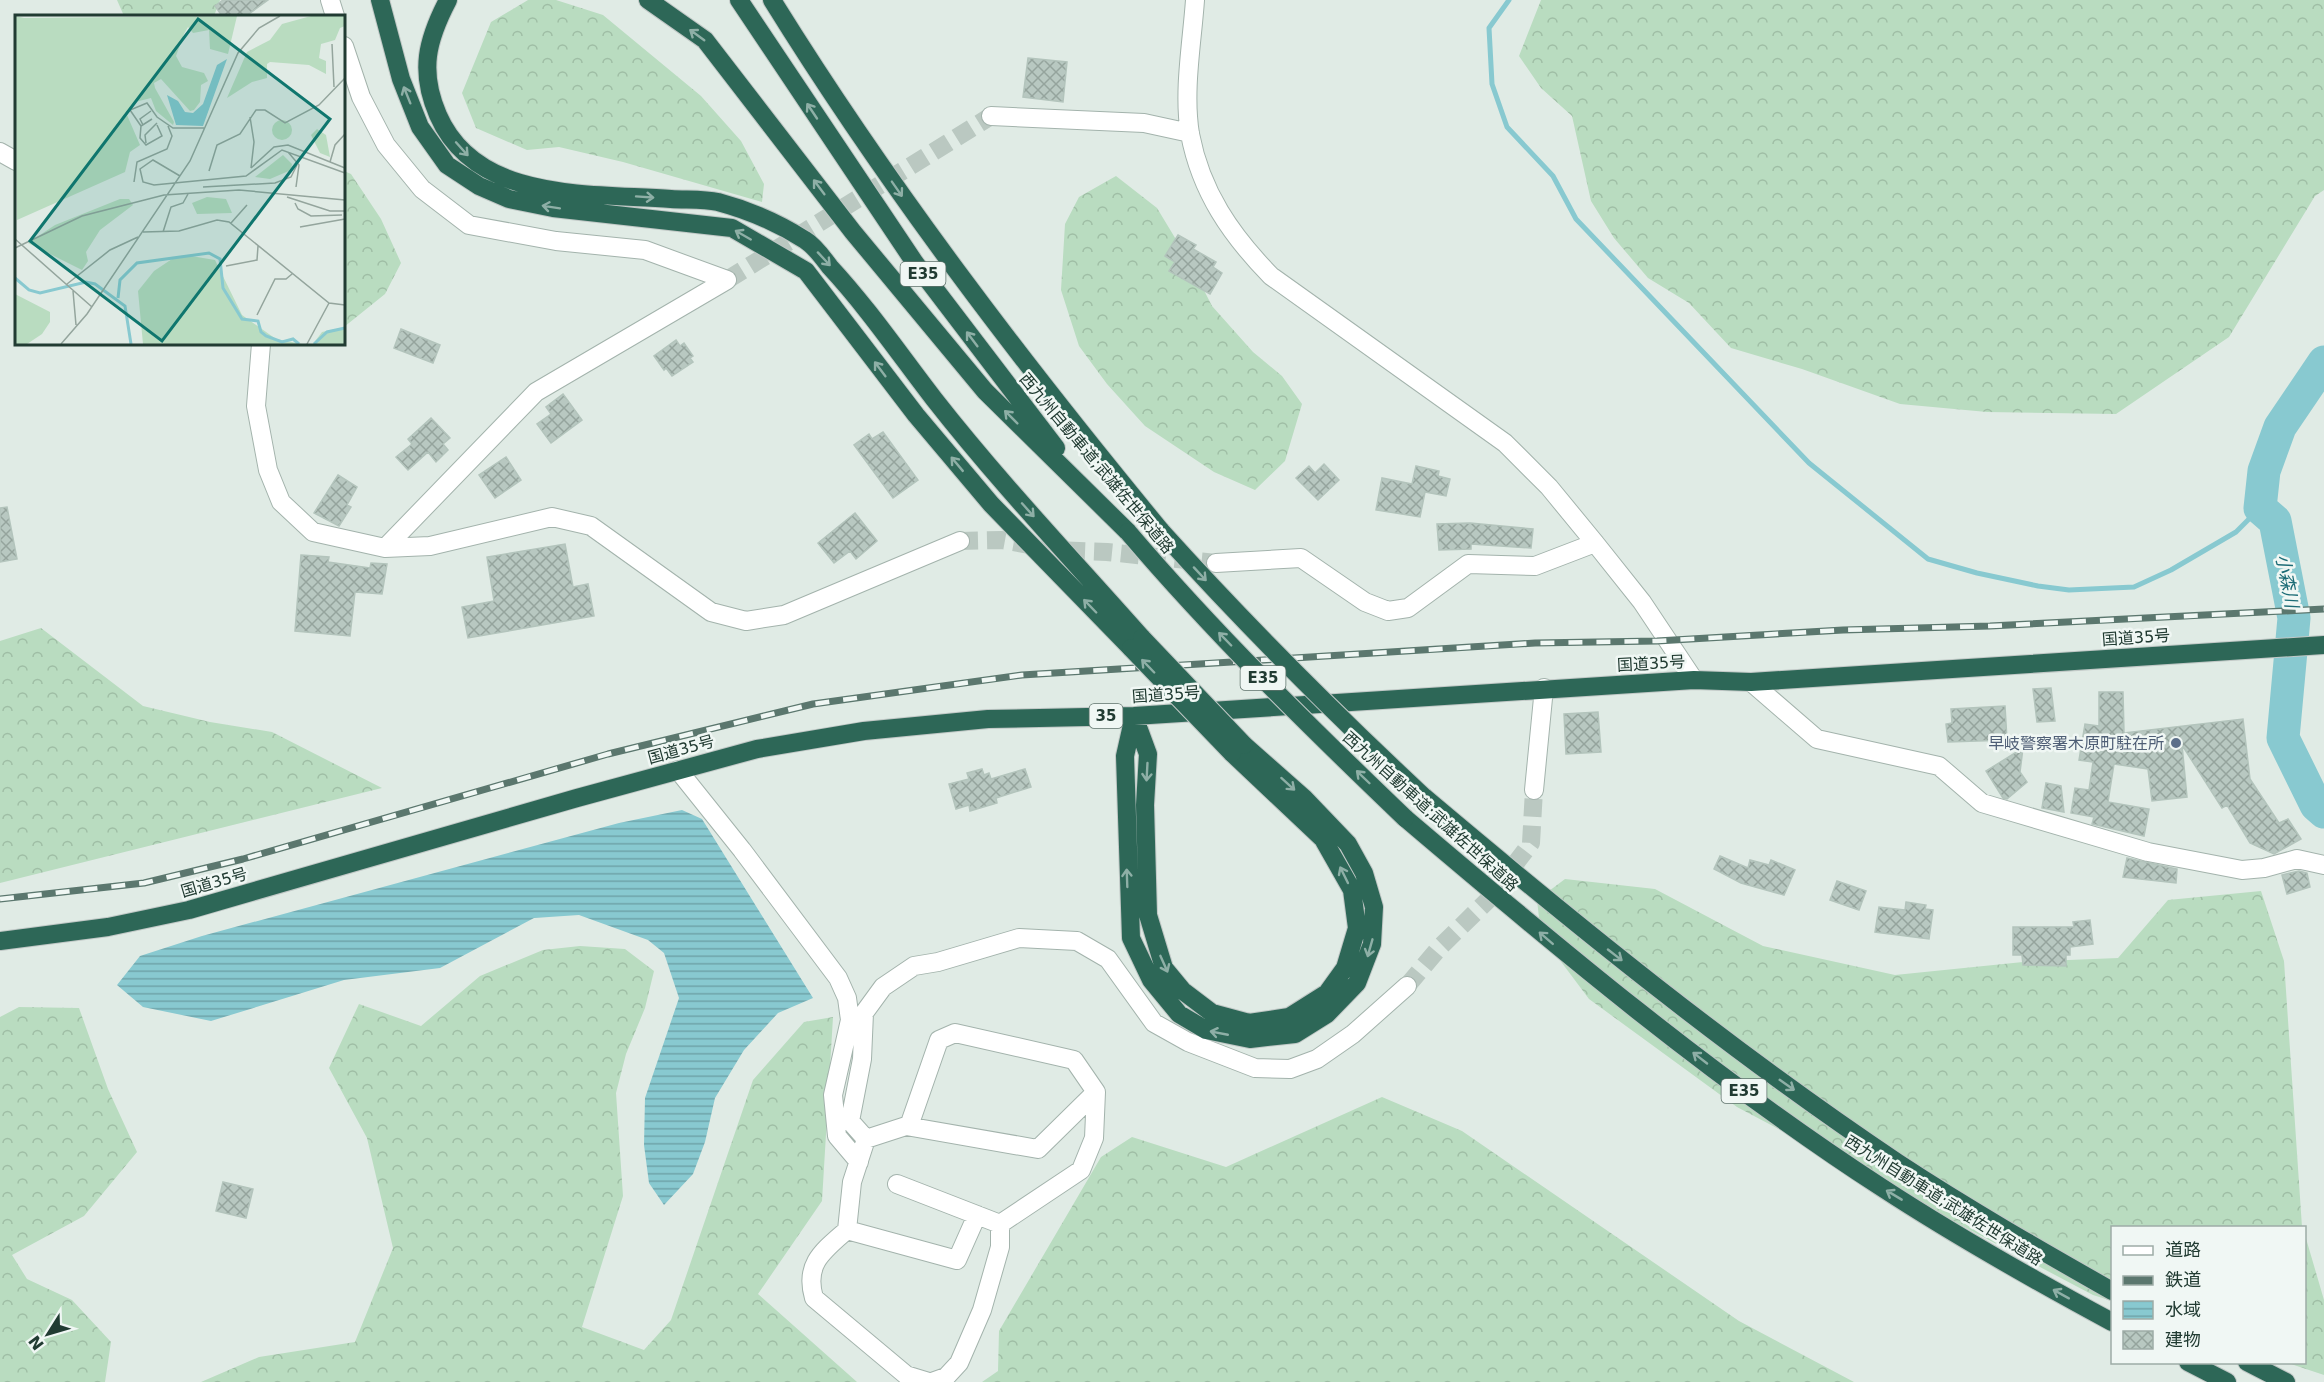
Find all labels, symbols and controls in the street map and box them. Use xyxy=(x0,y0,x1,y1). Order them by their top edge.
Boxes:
inset map xyxy=(15,15,345,345)
one-way arrow xyxy=(690,29,706,41)
one-way arrow xyxy=(401,86,412,105)
one-way arrow xyxy=(806,103,818,119)
one-way arrow xyxy=(455,141,469,156)
one-way arrow xyxy=(813,179,825,195)
one-way arrow xyxy=(891,180,903,197)
one-way arrow xyxy=(635,192,655,203)
one-way arrow xyxy=(542,201,562,212)
one-way arrow xyxy=(735,229,752,241)
one-way arrow xyxy=(817,251,831,266)
road number: E35 xyxy=(900,262,946,286)
one-way arrow xyxy=(965,332,978,348)
one-way arrow xyxy=(874,361,887,377)
street label: 西九州自動車道;武雄佐世保道路 xyxy=(1016,369,1178,557)
one-way arrow xyxy=(1004,409,1019,424)
one-way arrow xyxy=(950,457,964,472)
one-way arrow xyxy=(1021,502,1035,517)
water label: 小森川 xyxy=(2272,552,2303,611)
one-way arrow xyxy=(1193,566,1207,581)
one-way arrow xyxy=(1084,599,1098,614)
street label: 国道35号 xyxy=(2101,626,2171,649)
one-way arrow xyxy=(1218,631,1233,646)
street label: 国道35号 xyxy=(1616,652,1686,675)
one-way arrow xyxy=(1141,658,1155,673)
road number: E35 xyxy=(1240,666,1286,690)
street label: 国道35号 xyxy=(1131,683,1201,706)
road number: 35 xyxy=(1090,704,1122,728)
street label: 西九州自動車道;武雄佐世保道路 xyxy=(1339,728,1522,895)
street label: 国道35号 xyxy=(646,731,717,768)
place label: 早岐警察署木原町駐在所 xyxy=(1988,734,2164,753)
marker: 早岐警察署木原町駐在所 xyxy=(2169,736,2183,750)
one-way arrow xyxy=(1142,761,1153,781)
one-way arrow xyxy=(1355,770,1370,785)
one-way arrow xyxy=(1280,777,1295,791)
street label: 国道35号 xyxy=(179,864,250,901)
one-way arrow xyxy=(1338,866,1350,884)
one-way arrow xyxy=(1122,869,1133,889)
one-way arrow xyxy=(1538,932,1554,945)
one-way arrow xyxy=(1363,938,1375,957)
one-way arrow xyxy=(1606,948,1622,961)
one-way arrow xyxy=(1159,955,1170,973)
one-way arrow xyxy=(1210,1027,1229,1038)
one-way arrow xyxy=(1692,1052,1708,1065)
road number: E35 xyxy=(1722,1079,1766,1103)
one-way arrow xyxy=(1778,1079,1795,1091)
street label: 西九州自動車道;武雄佐世保道路 xyxy=(1841,1132,2046,1269)
one-way arrow xyxy=(1886,1188,1903,1200)
legend xyxy=(2111,1226,2306,1364)
text: 道路 xyxy=(2165,1239,2201,1260)
text: 鉄道 xyxy=(2165,1269,2201,1290)
one-way arrow xyxy=(2053,1288,2070,1300)
text: 水域 xyxy=(2165,1299,2201,1320)
north arrow xyxy=(18,1304,78,1364)
text: 建物 xyxy=(2165,1329,2201,1350)
text: N xyxy=(25,1332,48,1354)

